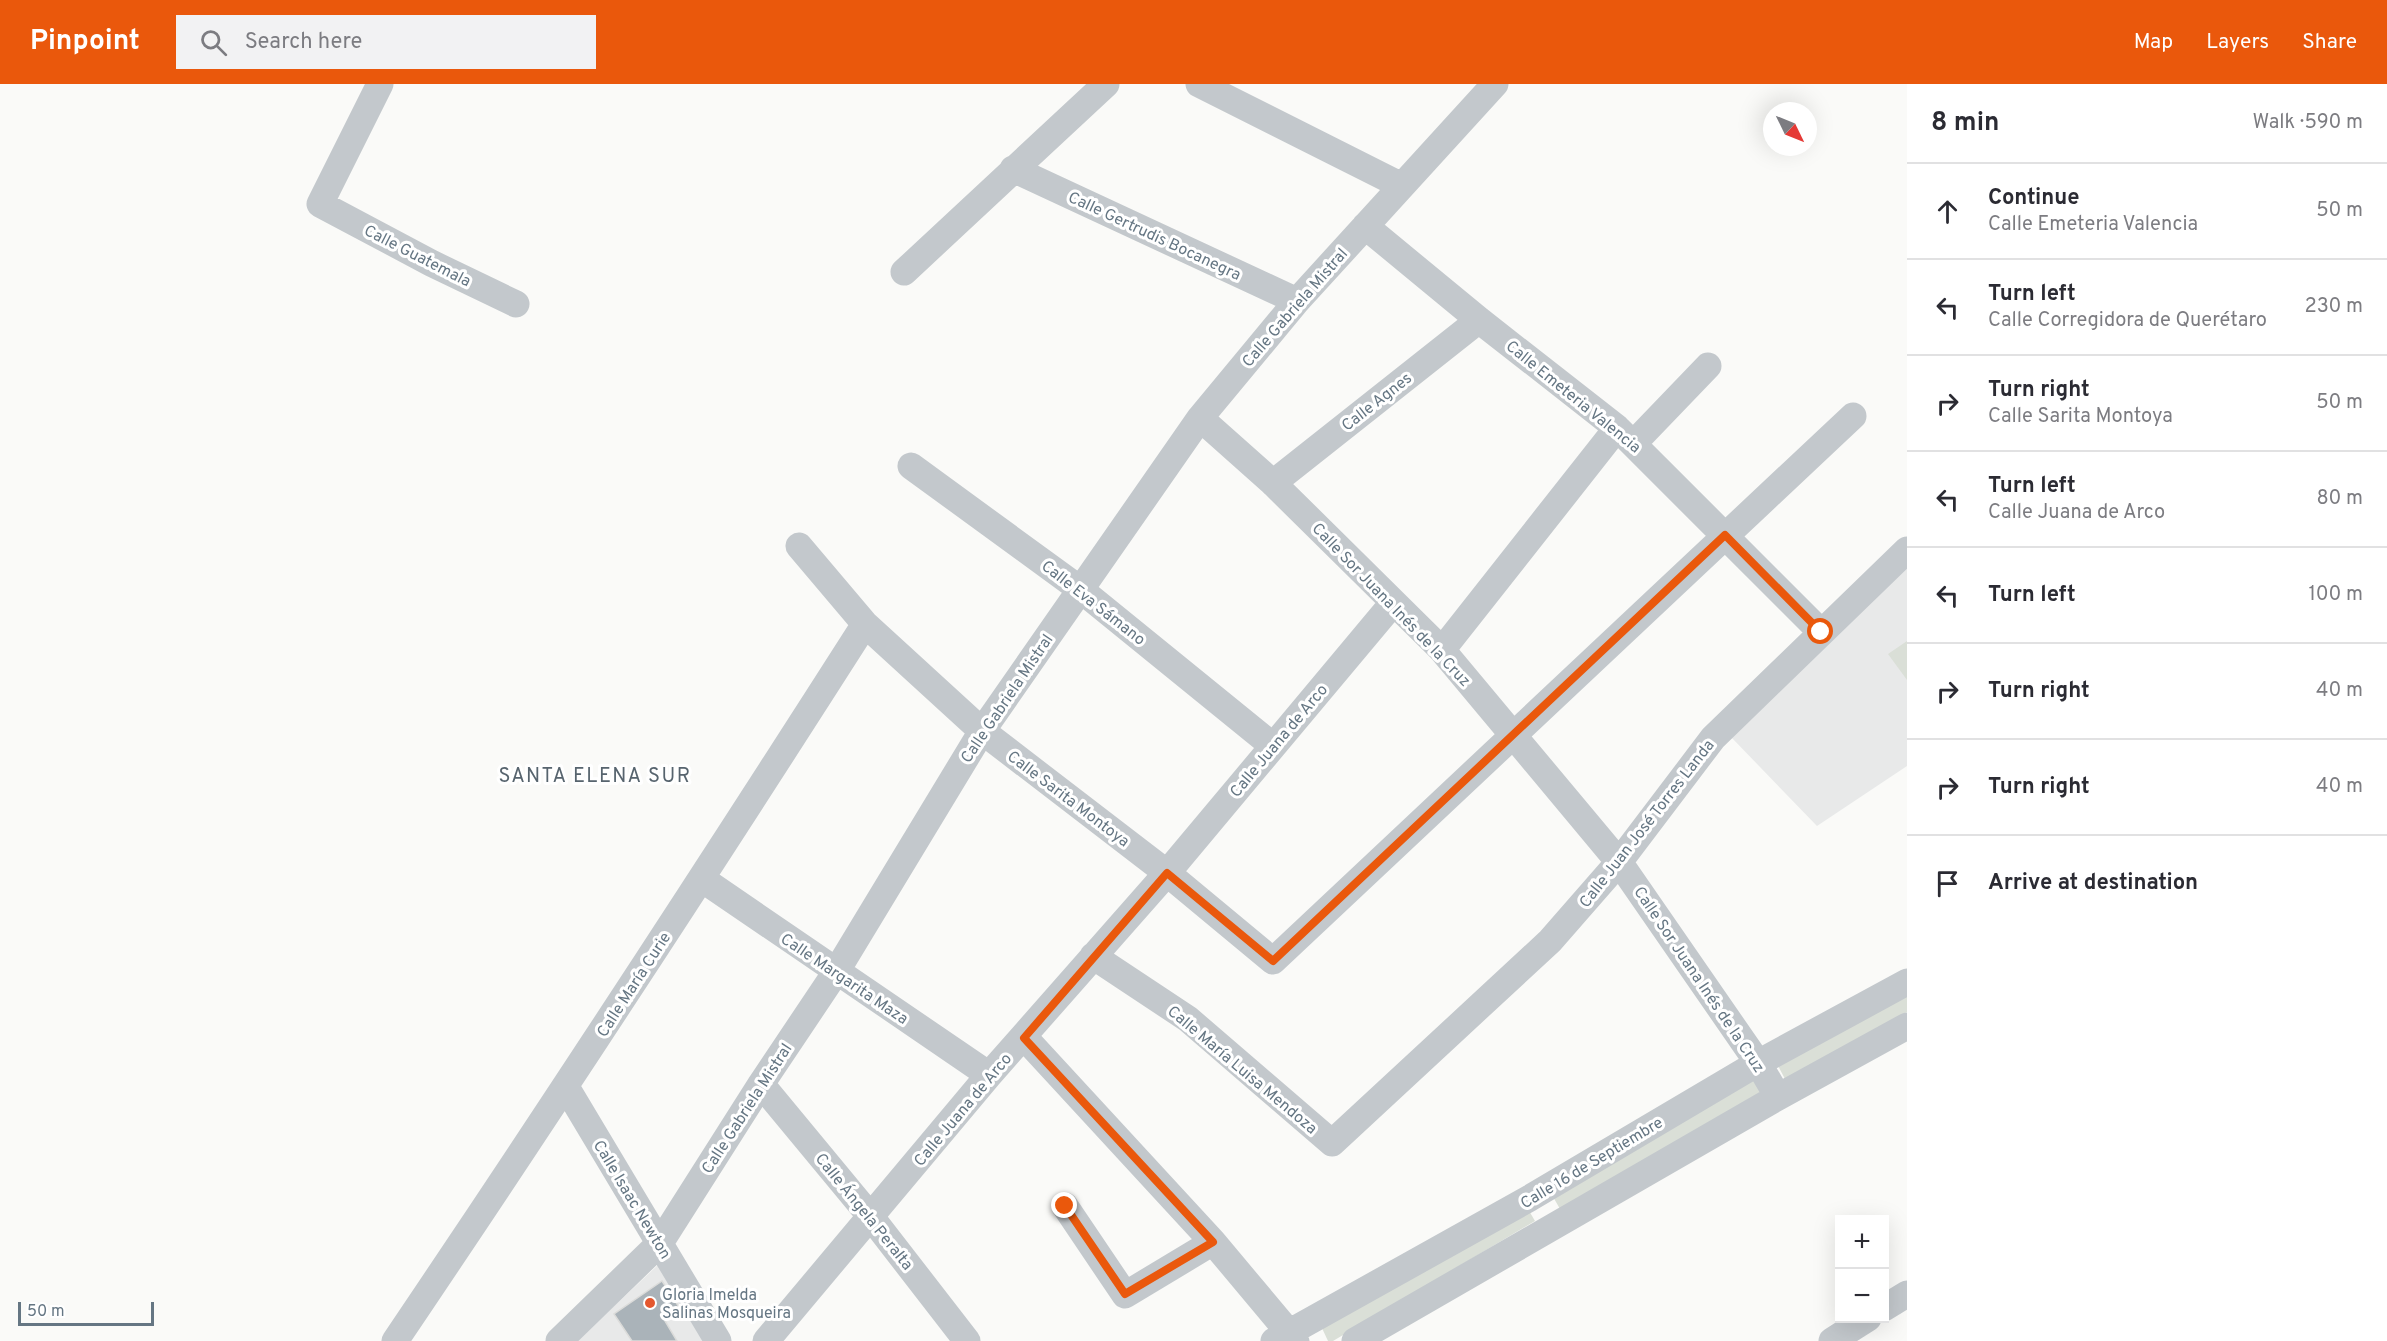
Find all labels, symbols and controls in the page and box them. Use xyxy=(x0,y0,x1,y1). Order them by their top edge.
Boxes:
search box xyxy=(176,15,596,69)
text: Pinpoint xyxy=(30,24,140,60)
icon: search xyxy=(197,26,230,59)
text: Search here xyxy=(245,29,362,56)
text: Map xyxy=(2134,29,2173,56)
text: Layers xyxy=(2206,29,2269,56)
text: Share xyxy=(2302,29,2357,56)
north arrow xyxy=(1763,102,1817,156)
text: 8 min xyxy=(1931,107,1999,140)
text: Walk · 590 m xyxy=(2252,110,2363,136)
text: Continue xyxy=(1988,185,2079,212)
street label: Calle Gertrudis Bocanegra xyxy=(1065,188,1244,286)
icon: ahead xyxy=(1931,195,1964,228)
text: 50 m xyxy=(2316,198,2363,224)
text: Calle Emeteria Valencia xyxy=(1988,212,2198,238)
street label: Calle Guatemala xyxy=(360,221,474,292)
street label: Calle Gabriela Mistral xyxy=(1238,245,1353,372)
text: Turn left xyxy=(1988,281,2076,308)
icon: left xyxy=(1931,291,1964,324)
text: 230 m xyxy=(2304,294,2363,320)
text: Calle Corregidora de Querétaro xyxy=(1988,308,2267,334)
street label: Calle Emeteria Valencia xyxy=(1501,337,1644,458)
street label: Calle Agnes xyxy=(1338,369,1416,436)
text: Turn right xyxy=(1988,377,2090,404)
icon: right xyxy=(1931,387,1964,420)
text: 50 m xyxy=(2316,390,2363,416)
text: Calle Sarita Montoya xyxy=(1988,404,2173,430)
text: Turn left xyxy=(1988,473,2076,500)
icon: left xyxy=(1931,483,1964,516)
text: 80 m xyxy=(2317,486,2363,512)
text: Calle Juana de Arco xyxy=(1988,500,2165,526)
street label: Calle Sor Juana Inés de la Cruz xyxy=(1307,519,1474,692)
street label: Calle Eva Sámano xyxy=(1037,557,1149,651)
icon: left xyxy=(1931,579,1964,612)
text: Turn left xyxy=(1988,582,2076,609)
text: 100 m xyxy=(2308,582,2363,608)
route start xyxy=(1807,618,1833,644)
street label: Calle Gabriela Mistral xyxy=(957,631,1058,767)
icon: right xyxy=(1931,675,1964,708)
text: Turn right xyxy=(1988,678,2090,705)
text: 40 m xyxy=(2316,678,2363,704)
street label: Calle Juana de Arco xyxy=(1226,681,1333,802)
street label: Calle Juan José Torres Landa xyxy=(1576,736,1719,912)
street label: Calle Sarita Montoya xyxy=(1003,747,1133,852)
district label: SANTA ELENA SUR xyxy=(498,764,692,790)
icon: right xyxy=(1931,771,1964,804)
text: Turn right xyxy=(1988,774,2090,801)
text: 40 m xyxy=(2316,774,2363,800)
icon: arrive xyxy=(1931,867,1964,900)
text: Arrive at destination xyxy=(1988,870,2198,897)
street label: Calle Sor Juana Inés de la Cruz xyxy=(1628,883,1768,1077)
street label: Calle María Curie xyxy=(593,929,676,1041)
street label: Calle Margarita Maza xyxy=(776,930,912,1030)
street label: Calle María Luisa Mendoza xyxy=(1163,1002,1321,1139)
street label: Calle Gabriela Mistral xyxy=(698,1040,797,1178)
street label: Calle Juana de Arco xyxy=(910,1050,1017,1171)
street label: Calle 16 de Septiembre xyxy=(1517,1113,1667,1214)
street label: Calle Isaac Newton xyxy=(588,1137,675,1263)
street label: Calle Ángela Peralta xyxy=(810,1149,918,1275)
route end xyxy=(1051,1192,1077,1218)
map controls xyxy=(1835,1215,1889,1323)
button: + xyxy=(1835,1215,1889,1269)
button: − xyxy=(1835,1269,1889,1323)
place label: Gloria Imelda Salinas Mosqueira xyxy=(662,1286,791,1324)
marker: Gloria Imelda Salinas Mosqueira xyxy=(643,1296,657,1310)
scale bar xyxy=(18,1299,154,1326)
text: 50 m xyxy=(27,1302,65,1322)

